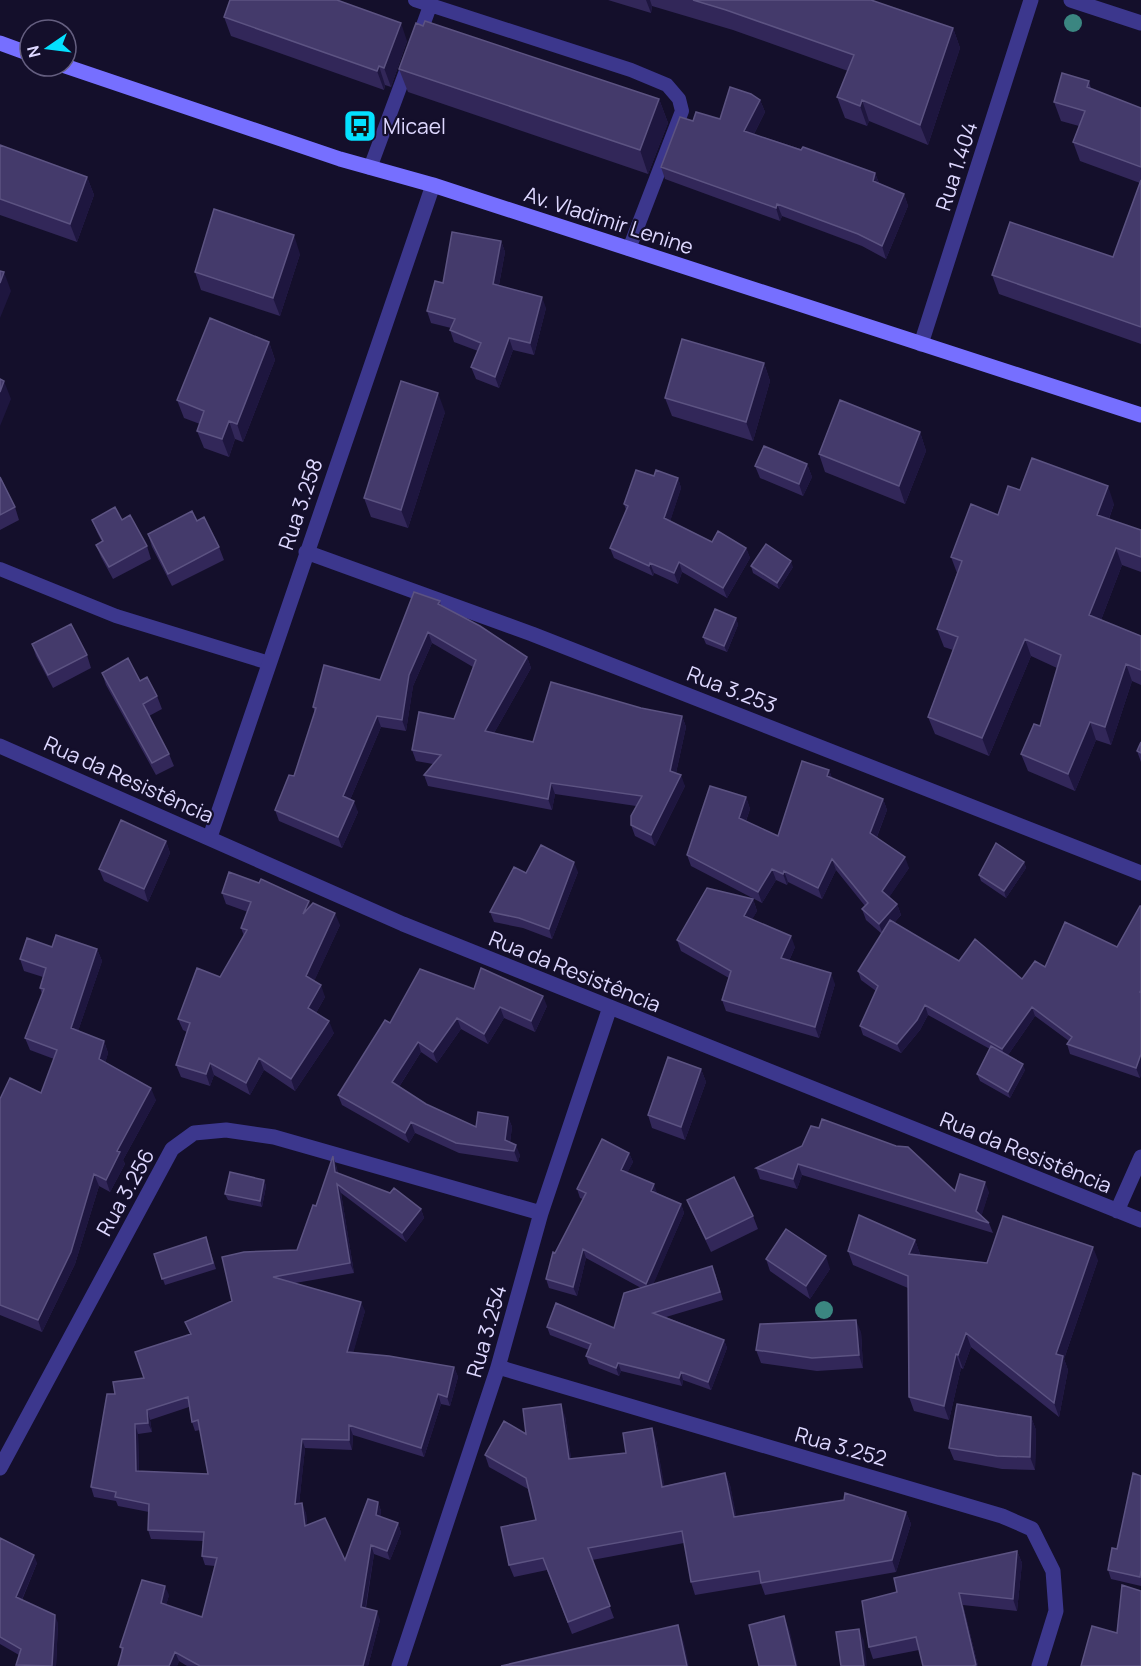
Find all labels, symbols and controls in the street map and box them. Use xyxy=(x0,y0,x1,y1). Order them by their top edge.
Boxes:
north arrow xyxy=(18,18,78,78)
text: N xyxy=(21,43,46,60)
bus stop icon: Micael xyxy=(342,108,378,144)
place label: Micael xyxy=(383,112,446,140)
street label: Rua 1.404 xyxy=(928,118,984,214)
street label: Av. Vladimir Lenine xyxy=(521,179,697,261)
street label: Rua 3.258 xyxy=(271,455,329,553)
street label: Rua 3.253 xyxy=(683,659,781,719)
street label: Rua da Resistência xyxy=(40,729,218,829)
street label: Rua da Resistência xyxy=(485,924,665,1018)
street label: Rua da Resistência xyxy=(936,1105,1116,1199)
street label: Rua 3.256 xyxy=(90,1143,160,1241)
street label: Rua 3.254 xyxy=(459,1281,513,1381)
street label: Rua 3.252 xyxy=(792,1420,890,1472)

